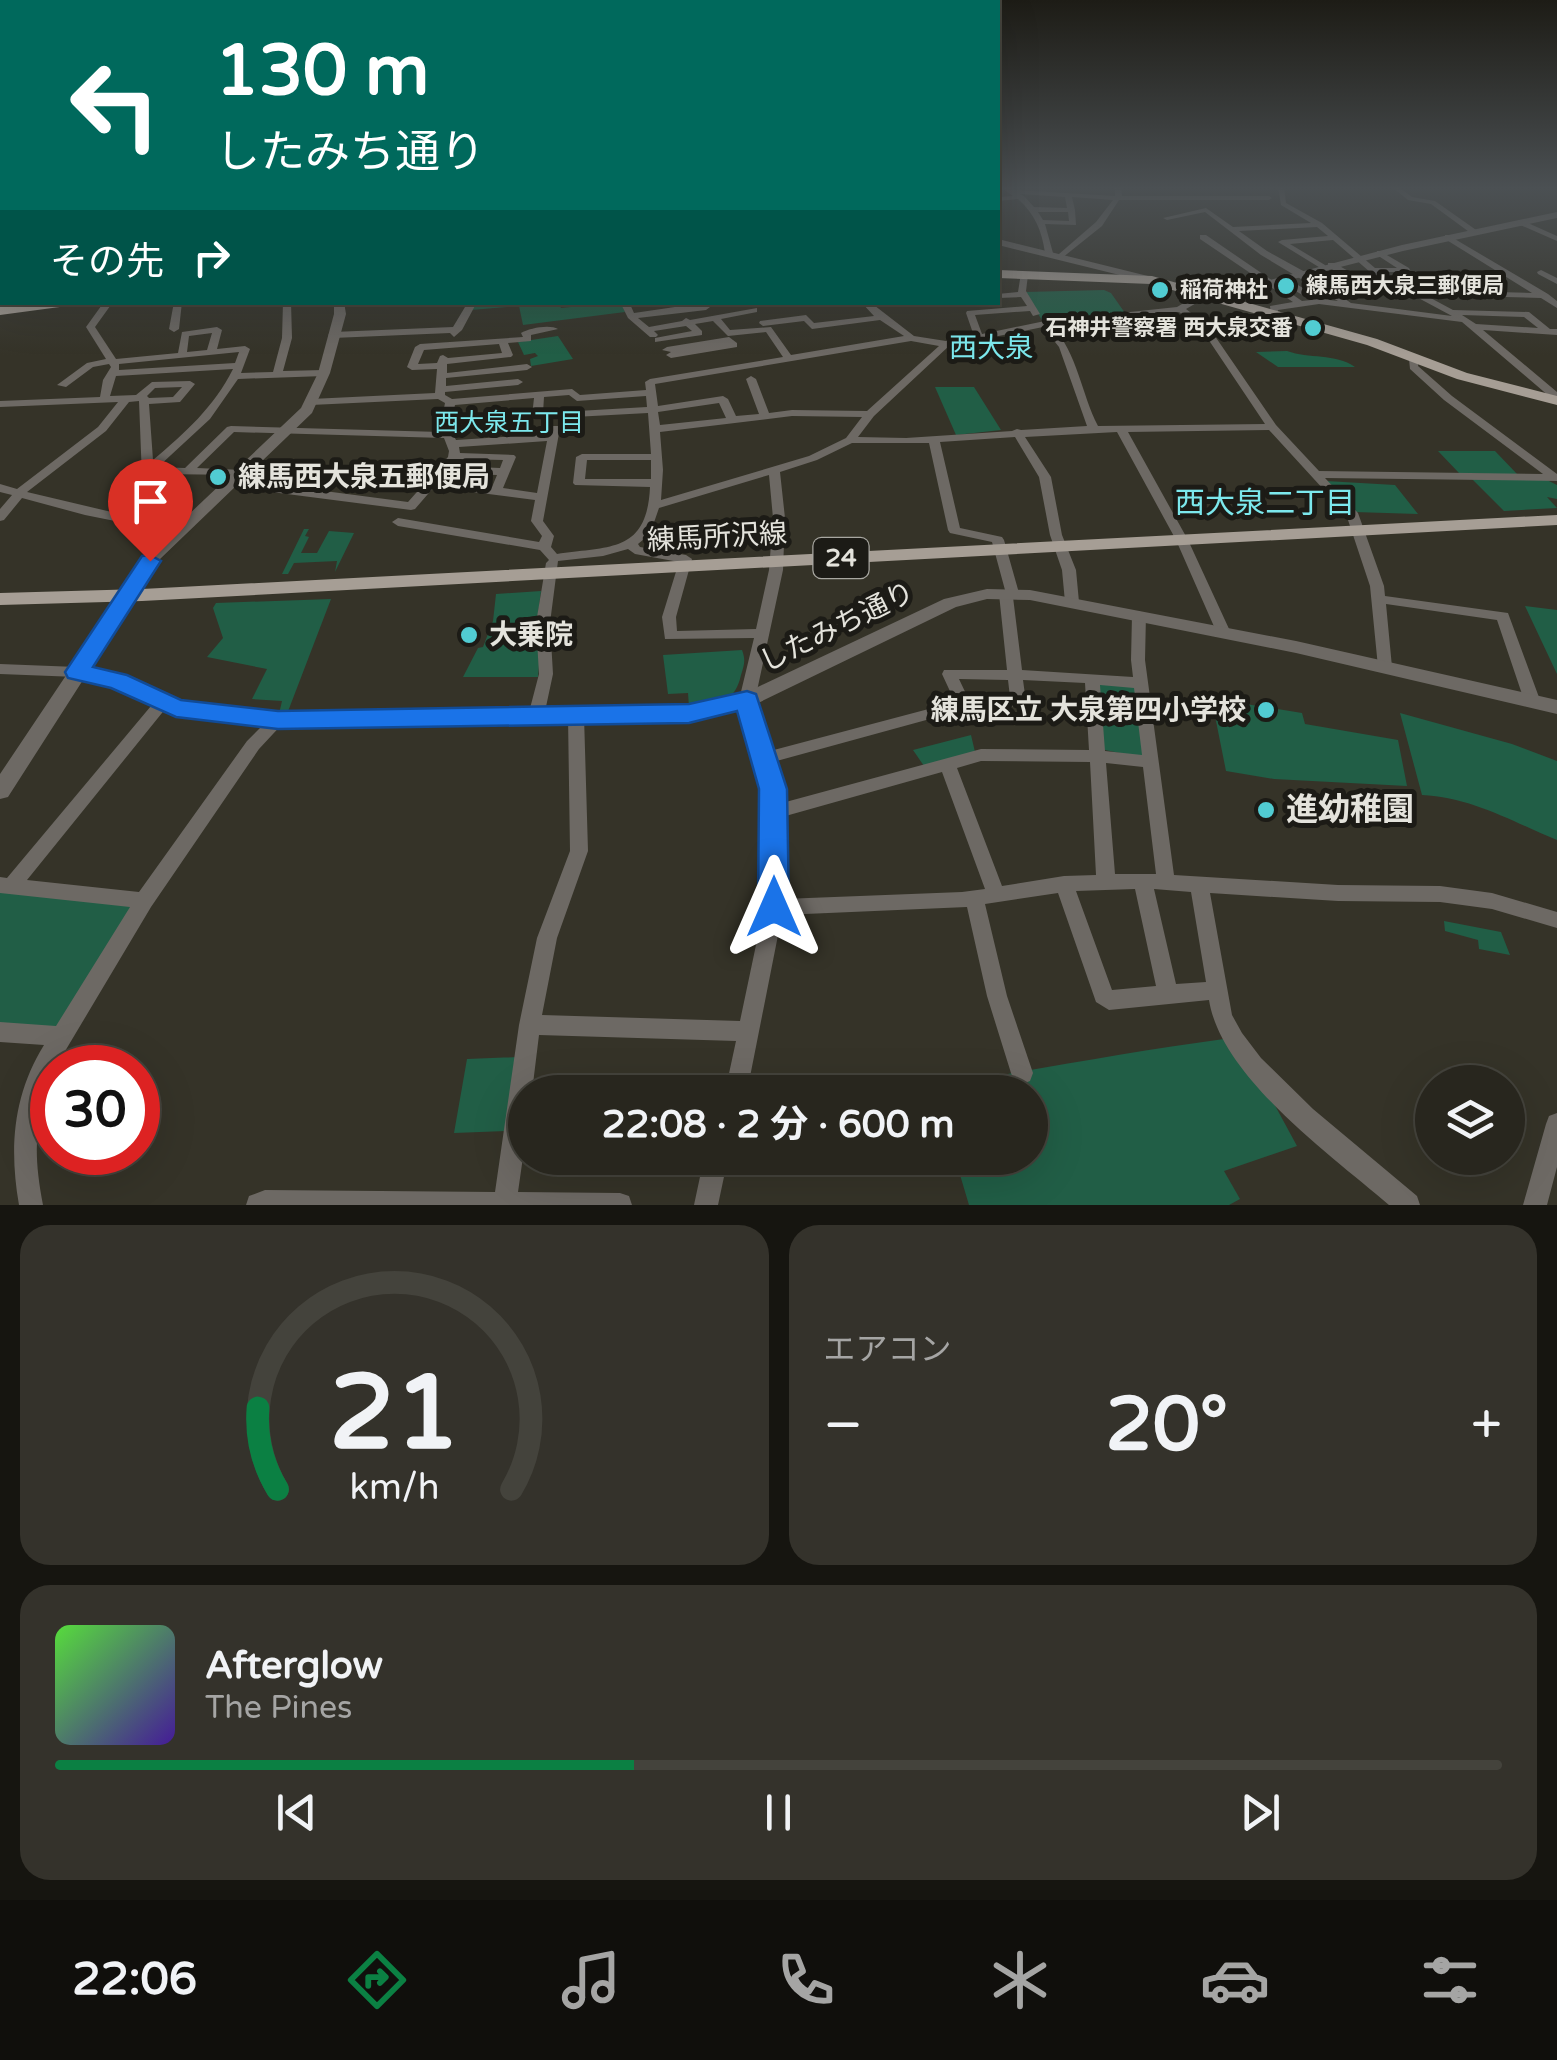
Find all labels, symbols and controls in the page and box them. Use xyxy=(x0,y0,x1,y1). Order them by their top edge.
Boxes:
text: 130 m xyxy=(215,30,429,114)
icon: left xyxy=(50,40,180,170)
text: したみち通り xyxy=(215,126,485,180)
icon: right xyxy=(184,230,239,285)
text: その先 xyxy=(50,239,164,285)
place label: 練馬西大泉三郵便局 xyxy=(1306,273,1504,299)
marker: 練馬西大泉三郵便局 xyxy=(1275,275,1297,297)
place label: 稲荷神社 xyxy=(1180,277,1268,303)
marker: 稲荷神社 xyxy=(1149,279,1171,301)
place label: 石神井警察署 西大泉交番 xyxy=(1045,315,1293,341)
marker: 石神井警察署 西大泉交番 xyxy=(1302,317,1324,339)
district label: 西大泉 xyxy=(949,331,1033,365)
district label: 西大泉五丁目 xyxy=(434,408,584,438)
pin xyxy=(108,459,193,562)
place label: 練馬西大泉五郵便局 xyxy=(238,460,490,494)
marker: 練馬西大泉五郵便局 xyxy=(207,466,229,488)
icon: arrive xyxy=(123,474,178,529)
district label: 西大泉二丁目 xyxy=(1175,485,1355,522)
street label: 練馬所沢線 xyxy=(646,516,788,558)
road number: 24 xyxy=(814,538,868,578)
street label: したみち通り xyxy=(754,575,920,679)
place label: 大乗院 xyxy=(489,618,573,652)
marker: 大乗院 xyxy=(458,624,480,646)
place label: 練馬区立 大泉第四小学校 xyxy=(931,693,1246,727)
marker: 練馬区立 大泉第四小学校 xyxy=(1255,699,1277,721)
place label: 進幼稚園 xyxy=(1286,791,1414,829)
marker: 進幼稚園 xyxy=(1255,799,1277,821)
position arrow xyxy=(722,855,826,959)
speed limit sign: 30 xyxy=(30,1045,160,1175)
map controls xyxy=(1415,1065,1525,1175)
button: layers xyxy=(1415,1065,1525,1175)
text: 22:08 · 2 分 · 600 m xyxy=(602,1102,954,1148)
text: エアコン xyxy=(824,1331,952,1369)
text: 21 xyxy=(329,1352,460,1477)
text: 20° xyxy=(1106,1380,1228,1470)
text: − xyxy=(824,1393,863,1459)
text: + xyxy=(1471,1393,1502,1459)
text: km/h xyxy=(349,1466,439,1509)
text: Afterglow xyxy=(205,1643,383,1689)
text: The Pines xyxy=(205,1689,352,1727)
icon: previous xyxy=(269,1785,324,1840)
icon: pause xyxy=(751,1785,806,1840)
icon: next xyxy=(1233,1785,1288,1840)
icon: directions xyxy=(342,1945,412,2015)
icon: music xyxy=(556,1945,626,2015)
icon: phone xyxy=(771,1945,841,2015)
icon: climate xyxy=(985,1945,1055,2015)
icon: car xyxy=(1200,1945,1270,2015)
icon: filters xyxy=(1415,1945,1485,2015)
text: 22:06 xyxy=(72,1953,197,2007)

